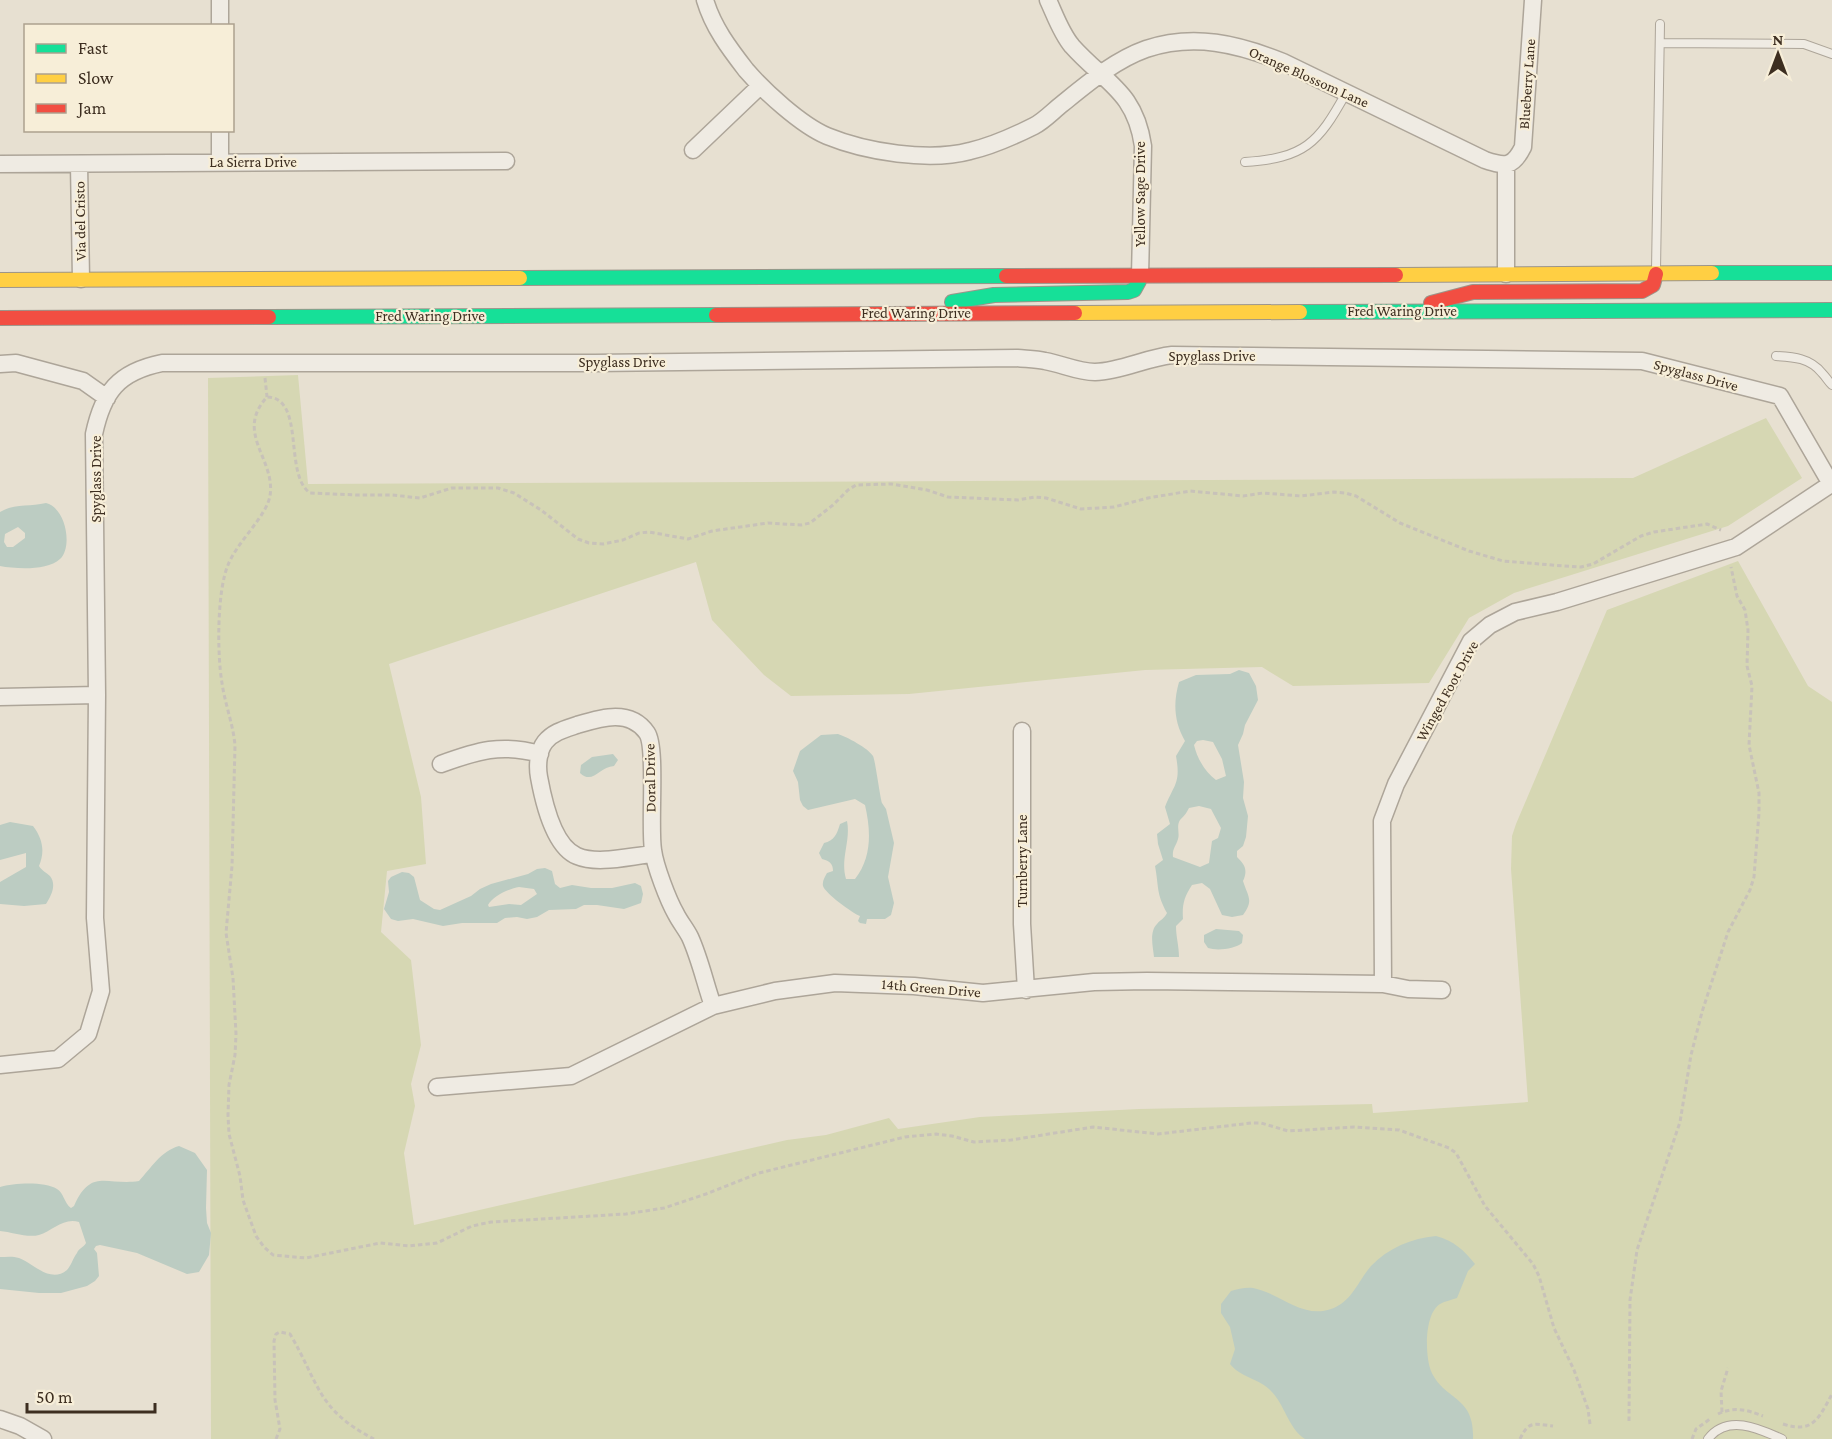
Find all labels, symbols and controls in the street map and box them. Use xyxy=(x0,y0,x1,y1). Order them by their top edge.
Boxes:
legend xyxy=(24,24,234,132)
north arrow xyxy=(1748,24,1808,84)
text: N xyxy=(1773,31,1784,48)
text: Fast xyxy=(78,38,109,58)
street label: Blueberry Lane xyxy=(1516,38,1539,130)
street label: Orange Blossom Lane xyxy=(1246,43,1372,112)
text: Slow xyxy=(78,68,114,88)
text: Jam xyxy=(76,98,107,118)
street label: Yellow Sage Drive xyxy=(1132,141,1149,247)
street label: La Sierra Drive xyxy=(209,154,297,170)
street label: Via del Cristo xyxy=(71,181,89,261)
street label: Fred Waring Drive xyxy=(1347,303,1457,320)
street label: Fred Waring Drive xyxy=(861,305,971,322)
street label: Fred Waring Drive xyxy=(375,308,485,325)
street label: Spyglass Drive xyxy=(1168,348,1256,365)
street label: Spyglass Drive xyxy=(578,354,666,371)
street label: Spyglass Drive xyxy=(1652,356,1740,395)
street label: Spyglass Drive xyxy=(88,435,105,523)
street label: Winged Foot Drive xyxy=(1413,638,1482,744)
street label: Doral Drive xyxy=(641,743,659,813)
street label: Turnberry Lane xyxy=(1014,814,1031,908)
street label: 14th Green Drive xyxy=(881,976,982,1000)
scale bar xyxy=(27,1376,154,1414)
text: 50 m xyxy=(36,1387,73,1407)

